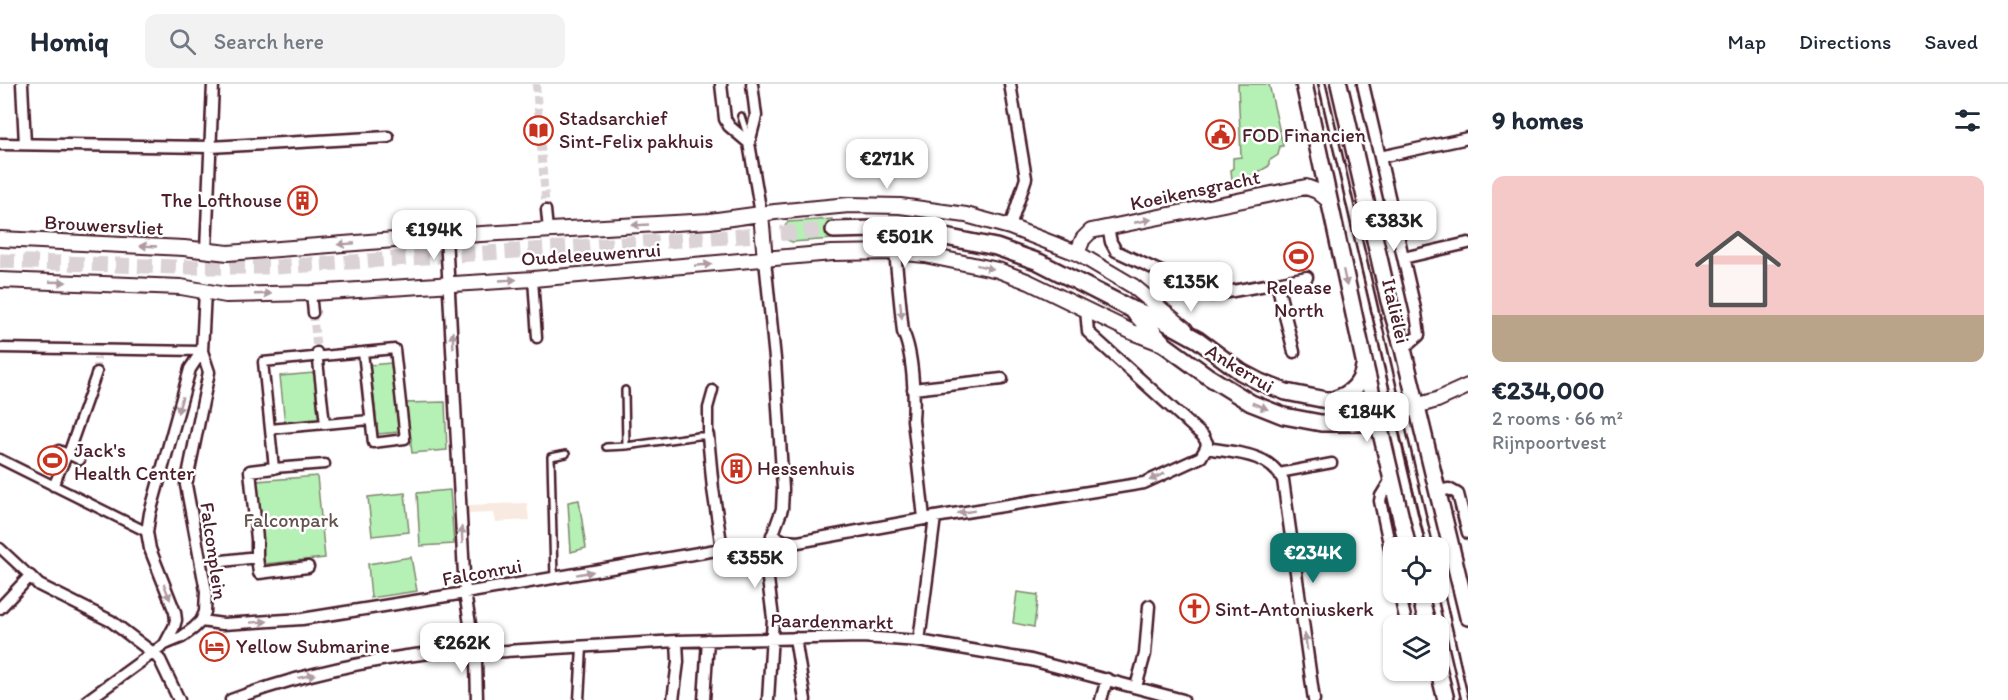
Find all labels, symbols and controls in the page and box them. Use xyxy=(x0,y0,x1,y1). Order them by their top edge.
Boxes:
search box xyxy=(145,14,565,68)
text: Homiq xyxy=(30,24,109,58)
icon: search xyxy=(166,25,199,58)
text: Search here xyxy=(214,28,324,55)
text: Map xyxy=(1728,29,1766,54)
text: Directions xyxy=(1799,29,1891,54)
text: Saved xyxy=(1924,29,1978,54)
text: 9 homes xyxy=(1492,104,1584,136)
icon: filters xyxy=(1951,104,1984,137)
place label: Stadsarchief Sint-Felix pakhuis xyxy=(559,106,714,153)
library icon: Stadsarchief Sint-Felix pakhuis xyxy=(522,114,554,146)
public building icon: FOD Financien xyxy=(1205,119,1237,151)
place label: FOD Financien xyxy=(1242,123,1366,147)
pin: €271K xyxy=(845,139,929,190)
text: €271K xyxy=(860,146,914,170)
street label: Koeikensgracht xyxy=(1128,164,1263,215)
building icon: The Lofthouse xyxy=(287,184,319,216)
place label: The Lofthouse xyxy=(161,188,282,212)
pin: €383K xyxy=(1352,201,1436,252)
text: €383K xyxy=(1366,208,1422,232)
street label: Brouwersvliet xyxy=(44,210,164,240)
pin: €194K xyxy=(392,210,476,261)
icon: home xyxy=(1684,215,1792,323)
one-way arrow xyxy=(1134,216,1153,225)
text: €194K xyxy=(406,217,462,241)
pin: €501K xyxy=(863,217,947,268)
one-way arrow xyxy=(630,220,649,229)
text: €501K xyxy=(877,224,933,248)
street label: Oudeleeuwenrui xyxy=(520,237,662,271)
one-way arrow xyxy=(337,240,356,249)
sports icon: Release North xyxy=(1283,240,1315,272)
one-way arrow xyxy=(138,242,157,251)
one-way arrow xyxy=(693,260,712,270)
pin: €135K xyxy=(1149,262,1233,313)
one-way arrow xyxy=(976,263,994,273)
text: €135K xyxy=(1164,269,1218,293)
one-way arrow xyxy=(1341,269,1351,287)
place label: Release North xyxy=(1266,275,1332,322)
one-way arrow xyxy=(499,276,518,285)
street label: Italiëlei xyxy=(1377,276,1415,346)
one-way arrow xyxy=(49,278,68,287)
one-way arrow xyxy=(254,289,273,299)
one-way arrow xyxy=(896,300,906,319)
one-way arrow xyxy=(448,331,457,350)
street label: Ankerrui xyxy=(1201,338,1279,398)
text: €234,000 xyxy=(1492,374,1605,406)
pin: €184K xyxy=(1325,392,1409,443)
one-way arrow xyxy=(175,396,184,414)
text: €184K xyxy=(1339,399,1395,423)
one-way arrow xyxy=(1251,401,1269,411)
text: 2 rooms · 66 m² xyxy=(1492,406,1623,430)
text: Rijnpoortvest xyxy=(1492,430,1606,454)
place label: Jack's Health Center xyxy=(74,438,194,485)
sports icon: Jack's Health Center xyxy=(37,445,69,477)
building icon: Hessenhuis xyxy=(720,452,752,484)
place label: Hessenhuis xyxy=(757,456,855,480)
one-way arrow xyxy=(1149,473,1166,482)
street label: Falconplein xyxy=(195,501,233,601)
one-way arrow xyxy=(956,507,975,516)
park label: Falconpark xyxy=(243,508,339,532)
one-way arrow xyxy=(458,525,467,544)
pin: €234K xyxy=(1271,533,1355,584)
map controls xyxy=(1383,537,1449,681)
button: locate xyxy=(1383,537,1449,603)
pin: €355K xyxy=(713,538,797,589)
text: €234K xyxy=(1284,540,1342,564)
text: €355K xyxy=(727,545,783,569)
street label: Falconrui xyxy=(440,553,524,591)
one-way arrow xyxy=(575,568,594,577)
one-way arrow xyxy=(163,583,172,601)
church icon: Sint-Antoniuskerk xyxy=(1178,593,1210,625)
place label: Sint-Antoniuskerk xyxy=(1215,597,1374,621)
street label: Paardenmarkt xyxy=(770,608,894,634)
button: layers xyxy=(1383,615,1449,681)
one-way arrow xyxy=(250,617,269,626)
pin: €262K xyxy=(420,623,504,674)
hotel icon: Yellow Submarine xyxy=(199,630,231,662)
text: €262K xyxy=(434,630,490,654)
one-way arrow xyxy=(1302,632,1311,651)
place label: Yellow Submarine xyxy=(236,634,390,658)
one-way arrow xyxy=(298,671,316,681)

